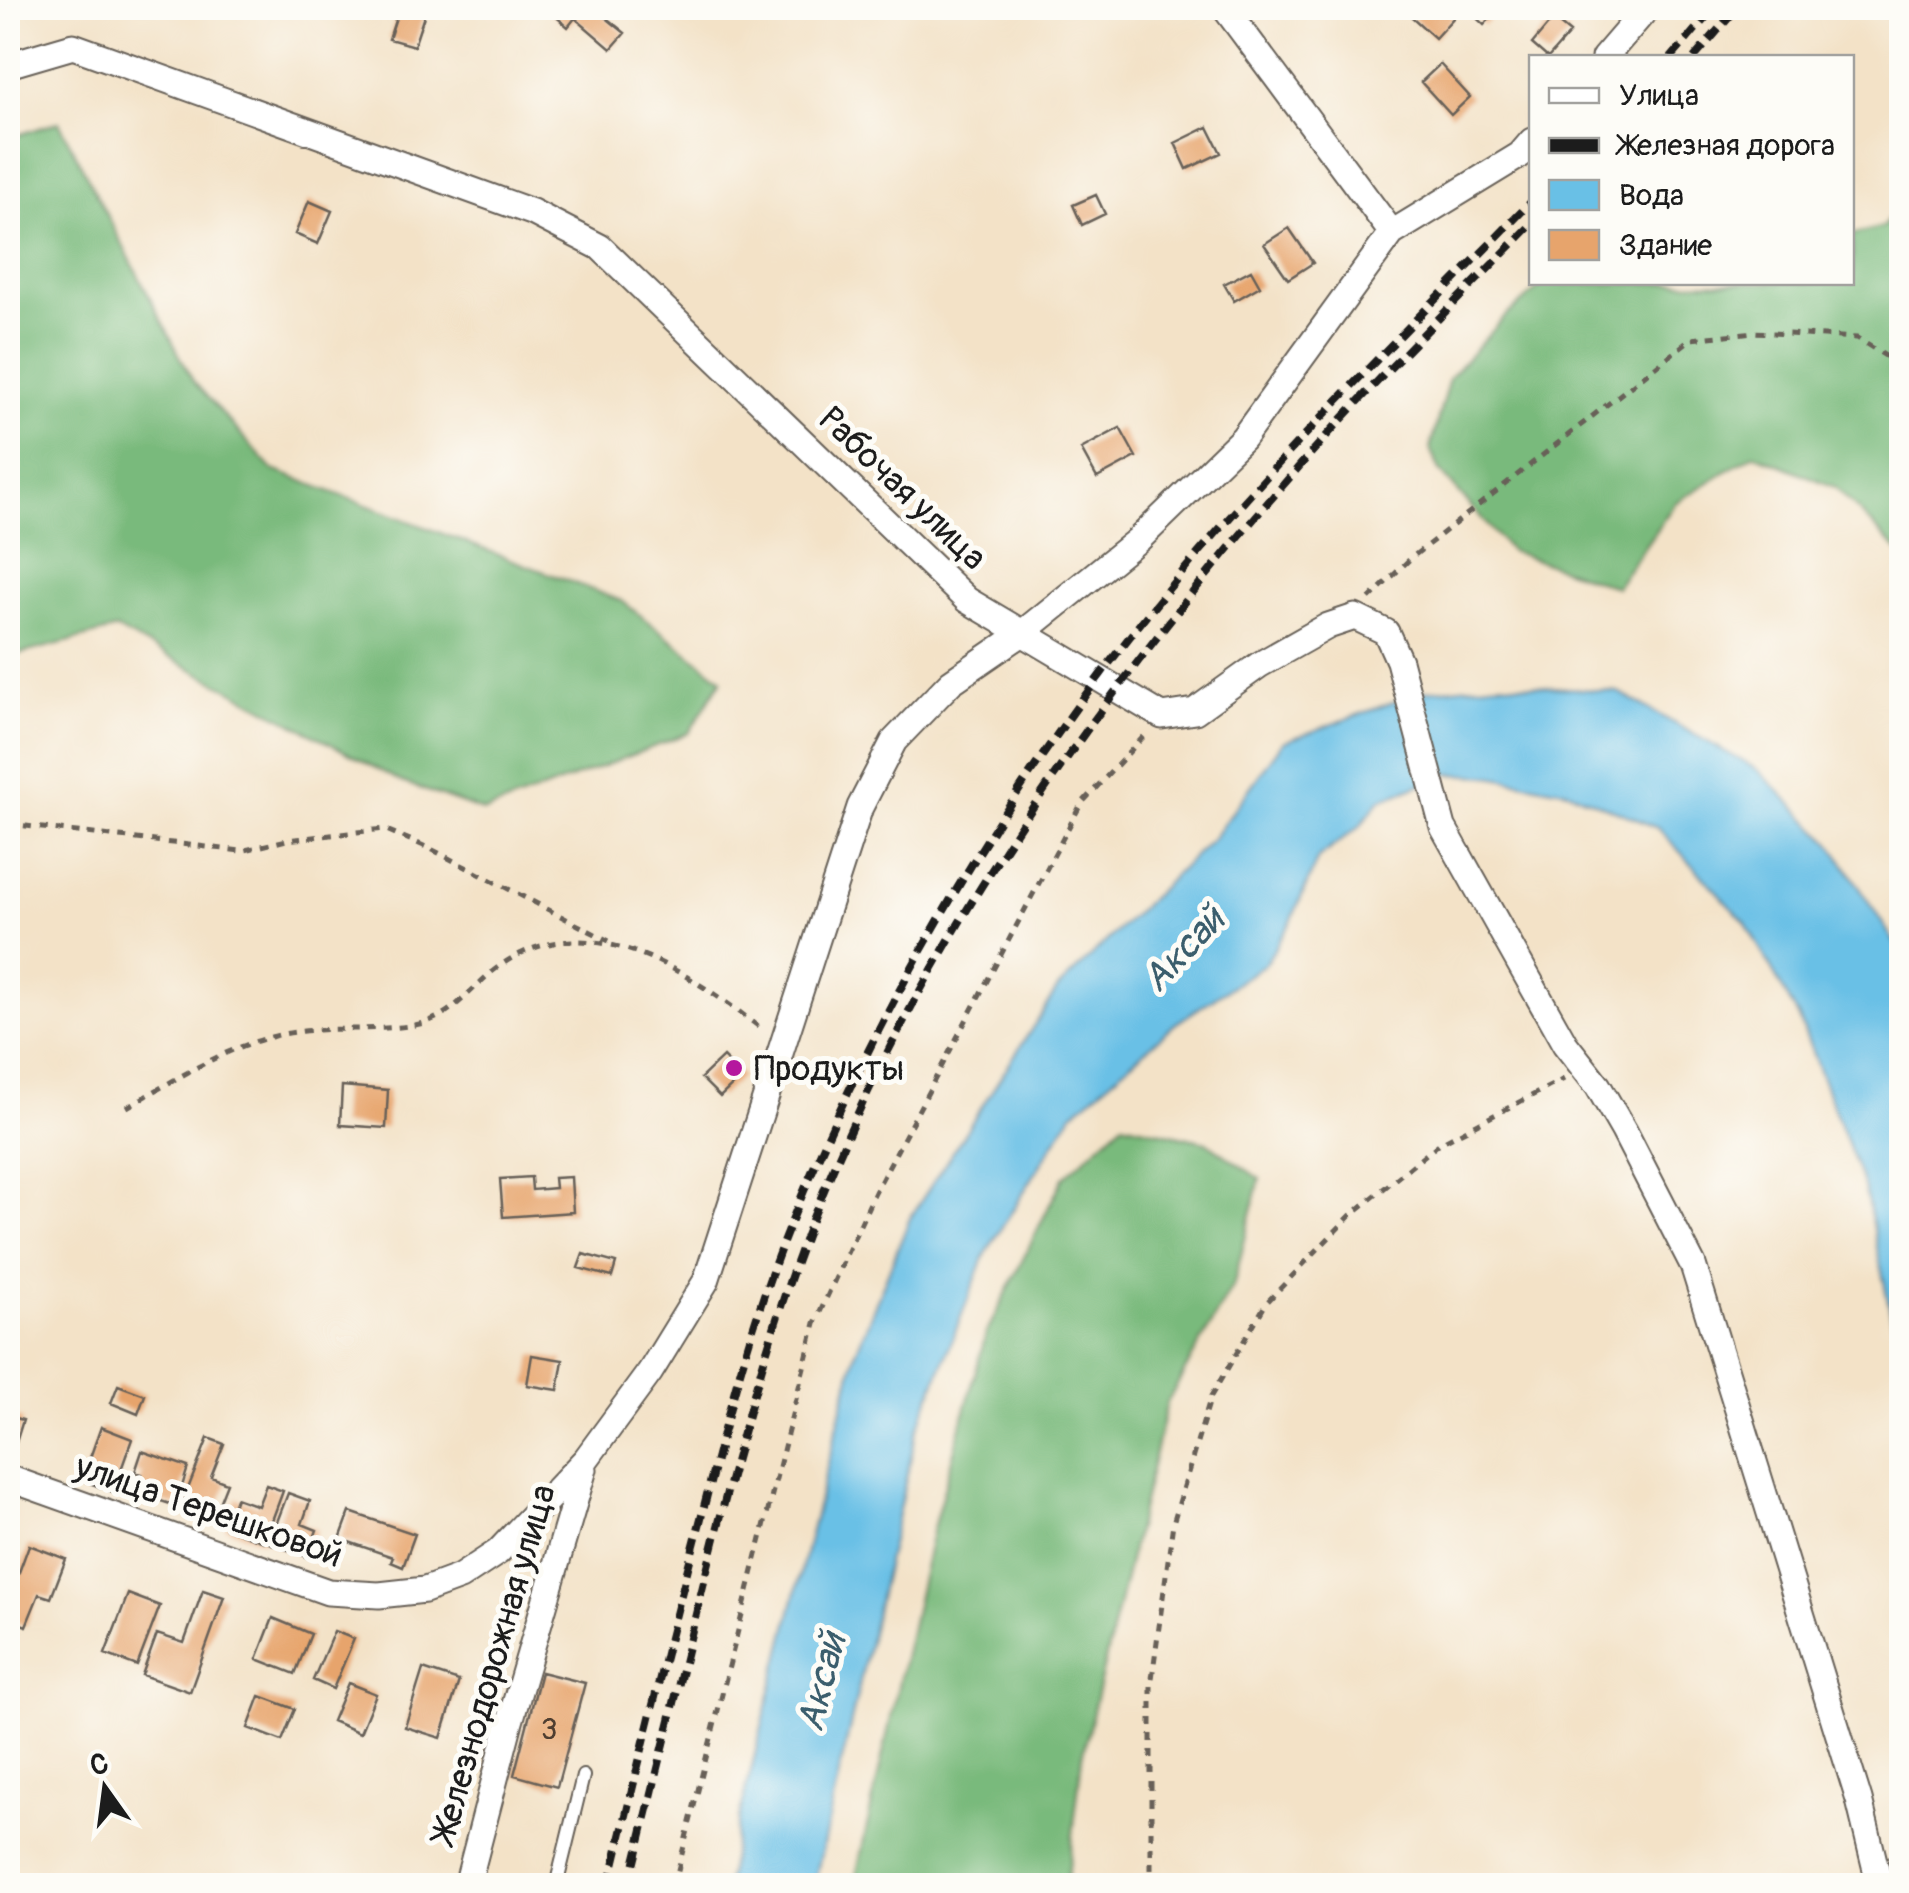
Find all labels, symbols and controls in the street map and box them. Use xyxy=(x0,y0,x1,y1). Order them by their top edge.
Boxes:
legend xyxy=(1529,55,1854,285)
text: Улица xyxy=(1619,77,1699,114)
text: Железная дорога xyxy=(1615,127,1835,164)
text: Вода xyxy=(1619,177,1684,214)
text: Здание xyxy=(1619,227,1712,264)
street label: Рабочая улица xyxy=(809,398,996,580)
water label: Аксай xyxy=(1132,895,1237,1002)
place label: Продукты xyxy=(754,1047,904,1091)
marker: Продукты xyxy=(723,1057,745,1079)
street label: улица Терешковой xyxy=(68,1444,348,1577)
street label: Железнодорожная улица xyxy=(421,1480,566,1852)
water label: Аксай xyxy=(787,1625,858,1736)
house number: 3 xyxy=(541,1711,557,1748)
north arrow xyxy=(55,1738,155,1838)
text: С xyxy=(87,1746,112,1784)

